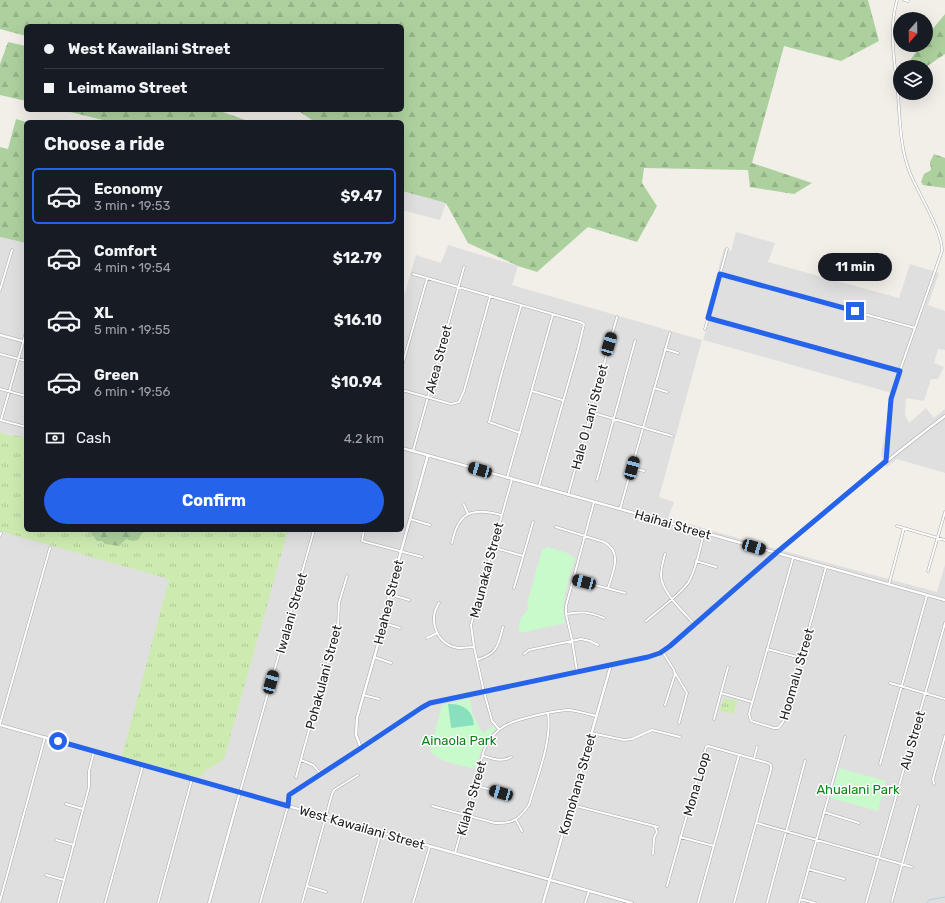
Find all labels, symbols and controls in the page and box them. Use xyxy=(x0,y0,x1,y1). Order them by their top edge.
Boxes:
north arrow xyxy=(893,12,933,52)
map controls xyxy=(893,12,933,100)
text: West Kawailani Street xyxy=(68,40,230,58)
button: layers xyxy=(893,60,933,100)
text: Leimamo Street xyxy=(68,79,187,97)
text: Choose a ride xyxy=(44,133,165,155)
icon: car xyxy=(46,178,82,214)
text: Economy xyxy=(94,180,163,198)
text: $9.47 xyxy=(341,187,382,205)
text: 3 min · 19:53 xyxy=(94,198,170,213)
icon: car xyxy=(46,240,82,276)
text: Comfort xyxy=(94,242,157,260)
text: $12.79 xyxy=(333,249,382,267)
callout: 11 min xyxy=(818,253,892,281)
text: 11 min xyxy=(835,259,875,274)
text: 4 min · 19:54 xyxy=(94,260,171,275)
icon: car xyxy=(46,302,82,338)
route end xyxy=(846,302,864,320)
text: XL xyxy=(94,304,113,322)
text: $16.10 xyxy=(334,311,382,329)
text: 5 min · 19:55 xyxy=(94,322,170,337)
street label: Akea Street xyxy=(422,323,455,395)
car xyxy=(600,331,618,357)
street label: Hale O Lani Street xyxy=(568,363,611,471)
icon: car xyxy=(46,364,82,400)
text: Green xyxy=(94,366,139,384)
text: $10.94 xyxy=(331,373,382,391)
text: 6 min · 19:56 xyxy=(94,384,170,399)
icon: cash xyxy=(44,427,66,449)
text: Cash xyxy=(76,429,111,447)
text: 4.2 km xyxy=(344,431,384,446)
car xyxy=(623,455,641,481)
car xyxy=(467,461,493,479)
button: Confirm xyxy=(44,478,384,524)
street label: Haihai Street xyxy=(633,506,713,543)
street label: Maunakai Street xyxy=(467,521,506,619)
car xyxy=(741,538,767,556)
street label: Heahea Street xyxy=(371,558,406,646)
street label: Iwalani Street xyxy=(273,571,310,655)
car xyxy=(571,573,597,591)
street label: Pohakulani Street xyxy=(302,623,345,731)
street label: Hoomalu Street xyxy=(776,627,817,722)
car xyxy=(262,669,280,695)
street label: Alu Street xyxy=(897,709,928,771)
route start xyxy=(49,732,67,750)
street label: Komohana Street xyxy=(556,732,599,837)
park label: Ainaola Park xyxy=(422,733,497,748)
street label: Mona Loop xyxy=(680,750,713,818)
street label: Kilaha Street xyxy=(454,759,489,837)
park label: Ahualani Park xyxy=(816,782,900,797)
car xyxy=(488,784,514,802)
street label: West Kawailani Street xyxy=(297,802,426,853)

